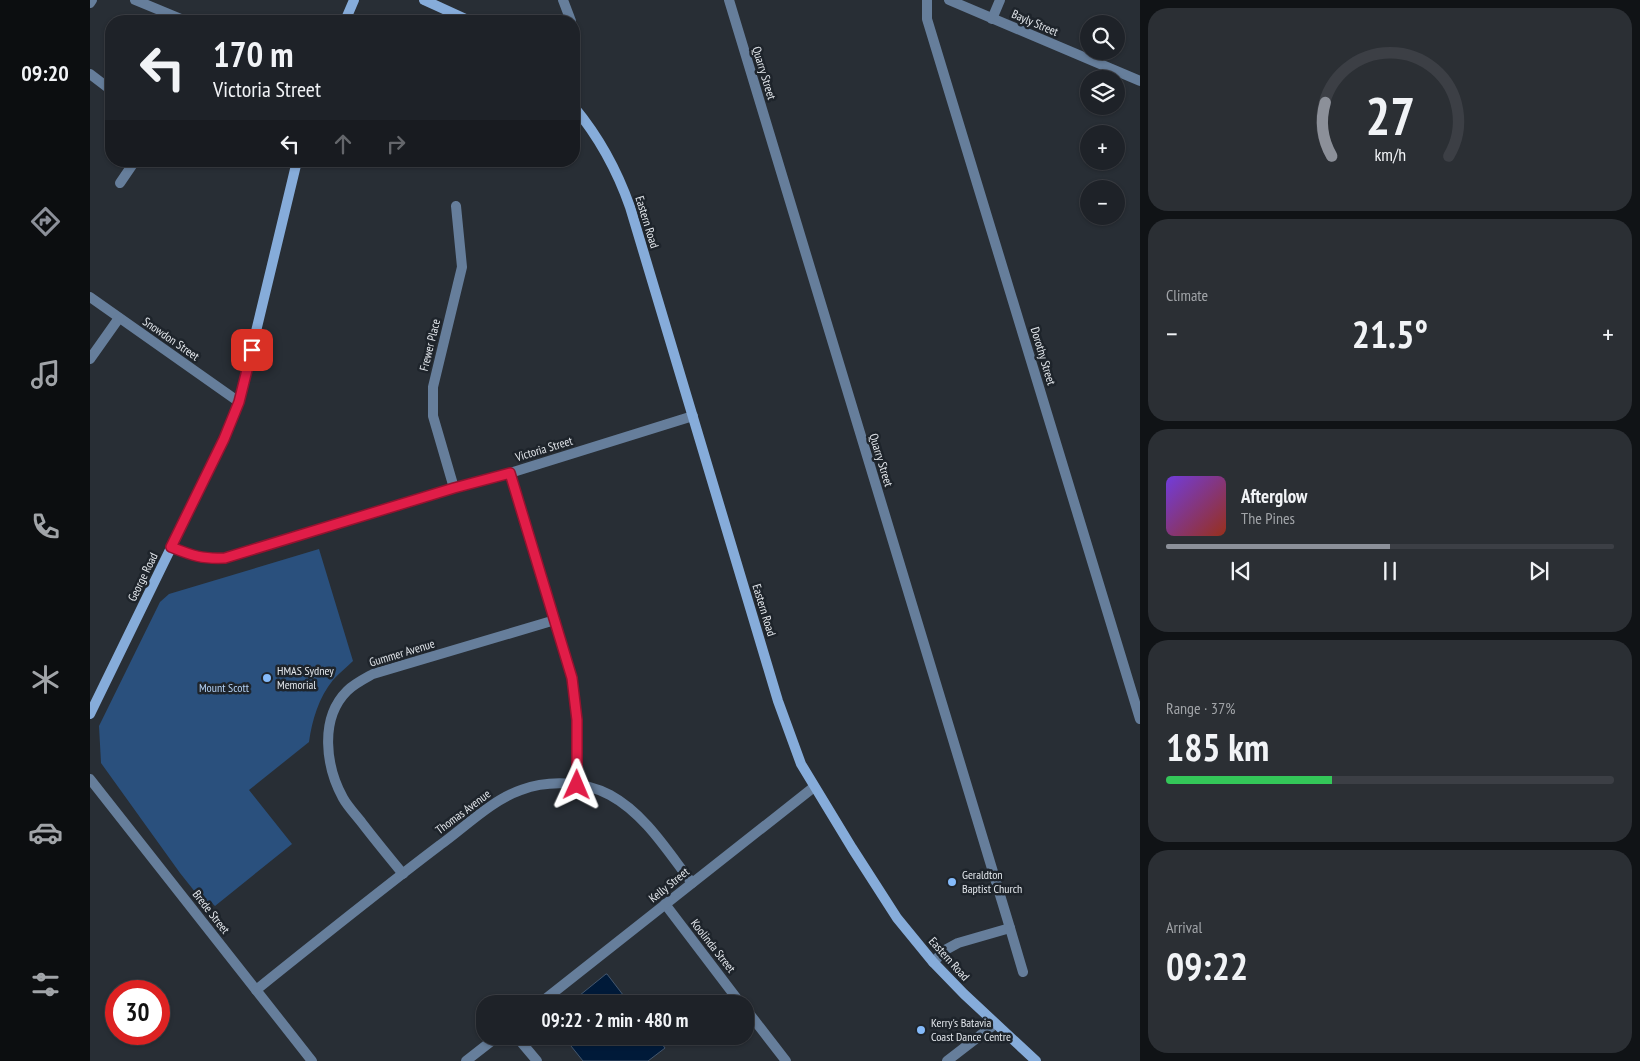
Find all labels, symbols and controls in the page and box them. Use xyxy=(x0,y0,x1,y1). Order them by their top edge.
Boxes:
street label: Bayly Street xyxy=(1010,6,1061,39)
map controls xyxy=(1080,15,1125,225)
button: search xyxy=(1080,15,1125,60)
text: 170 m xyxy=(213,31,294,77)
icon: left xyxy=(130,35,195,100)
street label: Quarry Street xyxy=(749,44,780,102)
text: 09:20 xyxy=(21,59,69,87)
button: layers xyxy=(1080,70,1125,115)
text: Victoria Street xyxy=(213,75,321,103)
text: 27 xyxy=(1365,82,1415,149)
button: + xyxy=(1080,125,1125,170)
icon: left xyxy=(276,130,304,158)
icon: ahead xyxy=(329,130,357,158)
icon: right xyxy=(382,130,410,158)
text: km/h xyxy=(1374,143,1406,166)
button: − xyxy=(1080,180,1125,225)
street label: Eastern Road xyxy=(632,194,663,250)
icon: directions xyxy=(28,204,63,239)
text: Climate xyxy=(1166,285,1208,305)
text: 21.5° xyxy=(1352,309,1428,358)
street label: Snowdon Street xyxy=(140,314,203,364)
text: − xyxy=(1166,315,1178,352)
text: + xyxy=(1602,315,1614,352)
street label: Frewer Place xyxy=(416,317,443,372)
street label: Dorothy Street xyxy=(1028,325,1060,387)
pin xyxy=(231,329,273,371)
icon: arrive xyxy=(238,336,266,364)
icon: music xyxy=(28,357,63,392)
street label: Quarry Street xyxy=(866,431,897,489)
street label: Victoria Street xyxy=(513,433,575,465)
text: Afterglow xyxy=(1241,484,1307,508)
text: The Pines xyxy=(1241,508,1295,528)
icon: phone xyxy=(28,509,63,544)
street label: George Road xyxy=(124,550,161,604)
icon: previous xyxy=(1227,557,1255,585)
icon: pause xyxy=(1376,557,1404,585)
icon: next xyxy=(1525,557,1553,585)
street label: Eastern Road xyxy=(749,582,780,638)
street label: Gummer Avenue xyxy=(367,635,436,670)
icon: climate xyxy=(28,662,63,697)
place label: HMAS Sydney Memorial xyxy=(277,663,334,692)
marker: HMAS Sydney Memorial xyxy=(261,672,273,684)
park label: Mount Scott xyxy=(199,680,250,695)
text: Range · 37% xyxy=(1166,698,1235,718)
text: 185 km xyxy=(1166,722,1269,771)
position arrow xyxy=(550,758,602,810)
street label: Thomas Avenue xyxy=(432,786,493,837)
icon: car xyxy=(28,815,63,850)
street label: Kelly Street xyxy=(645,863,692,905)
place label: Geraldton Baptist Church xyxy=(962,867,1022,896)
marker: Geraldton Baptist Church xyxy=(946,876,958,888)
street label: Brede Street xyxy=(190,887,234,937)
street label: Koolinda Street xyxy=(688,916,739,976)
text: Arrival xyxy=(1166,917,1202,937)
street label: Eastern Road xyxy=(926,934,973,984)
text: 09:22 xyxy=(1166,941,1248,990)
icon: filters xyxy=(28,967,63,1002)
speed limit sign: 30 xyxy=(105,980,170,1045)
text: 09:22 · 2 min · 480 m xyxy=(542,1008,688,1032)
place label: Kerry's Batavia Coast Dance Centre xyxy=(931,1015,1011,1044)
marker: Kerry's Batavia Coast Dance Centre xyxy=(915,1024,927,1036)

